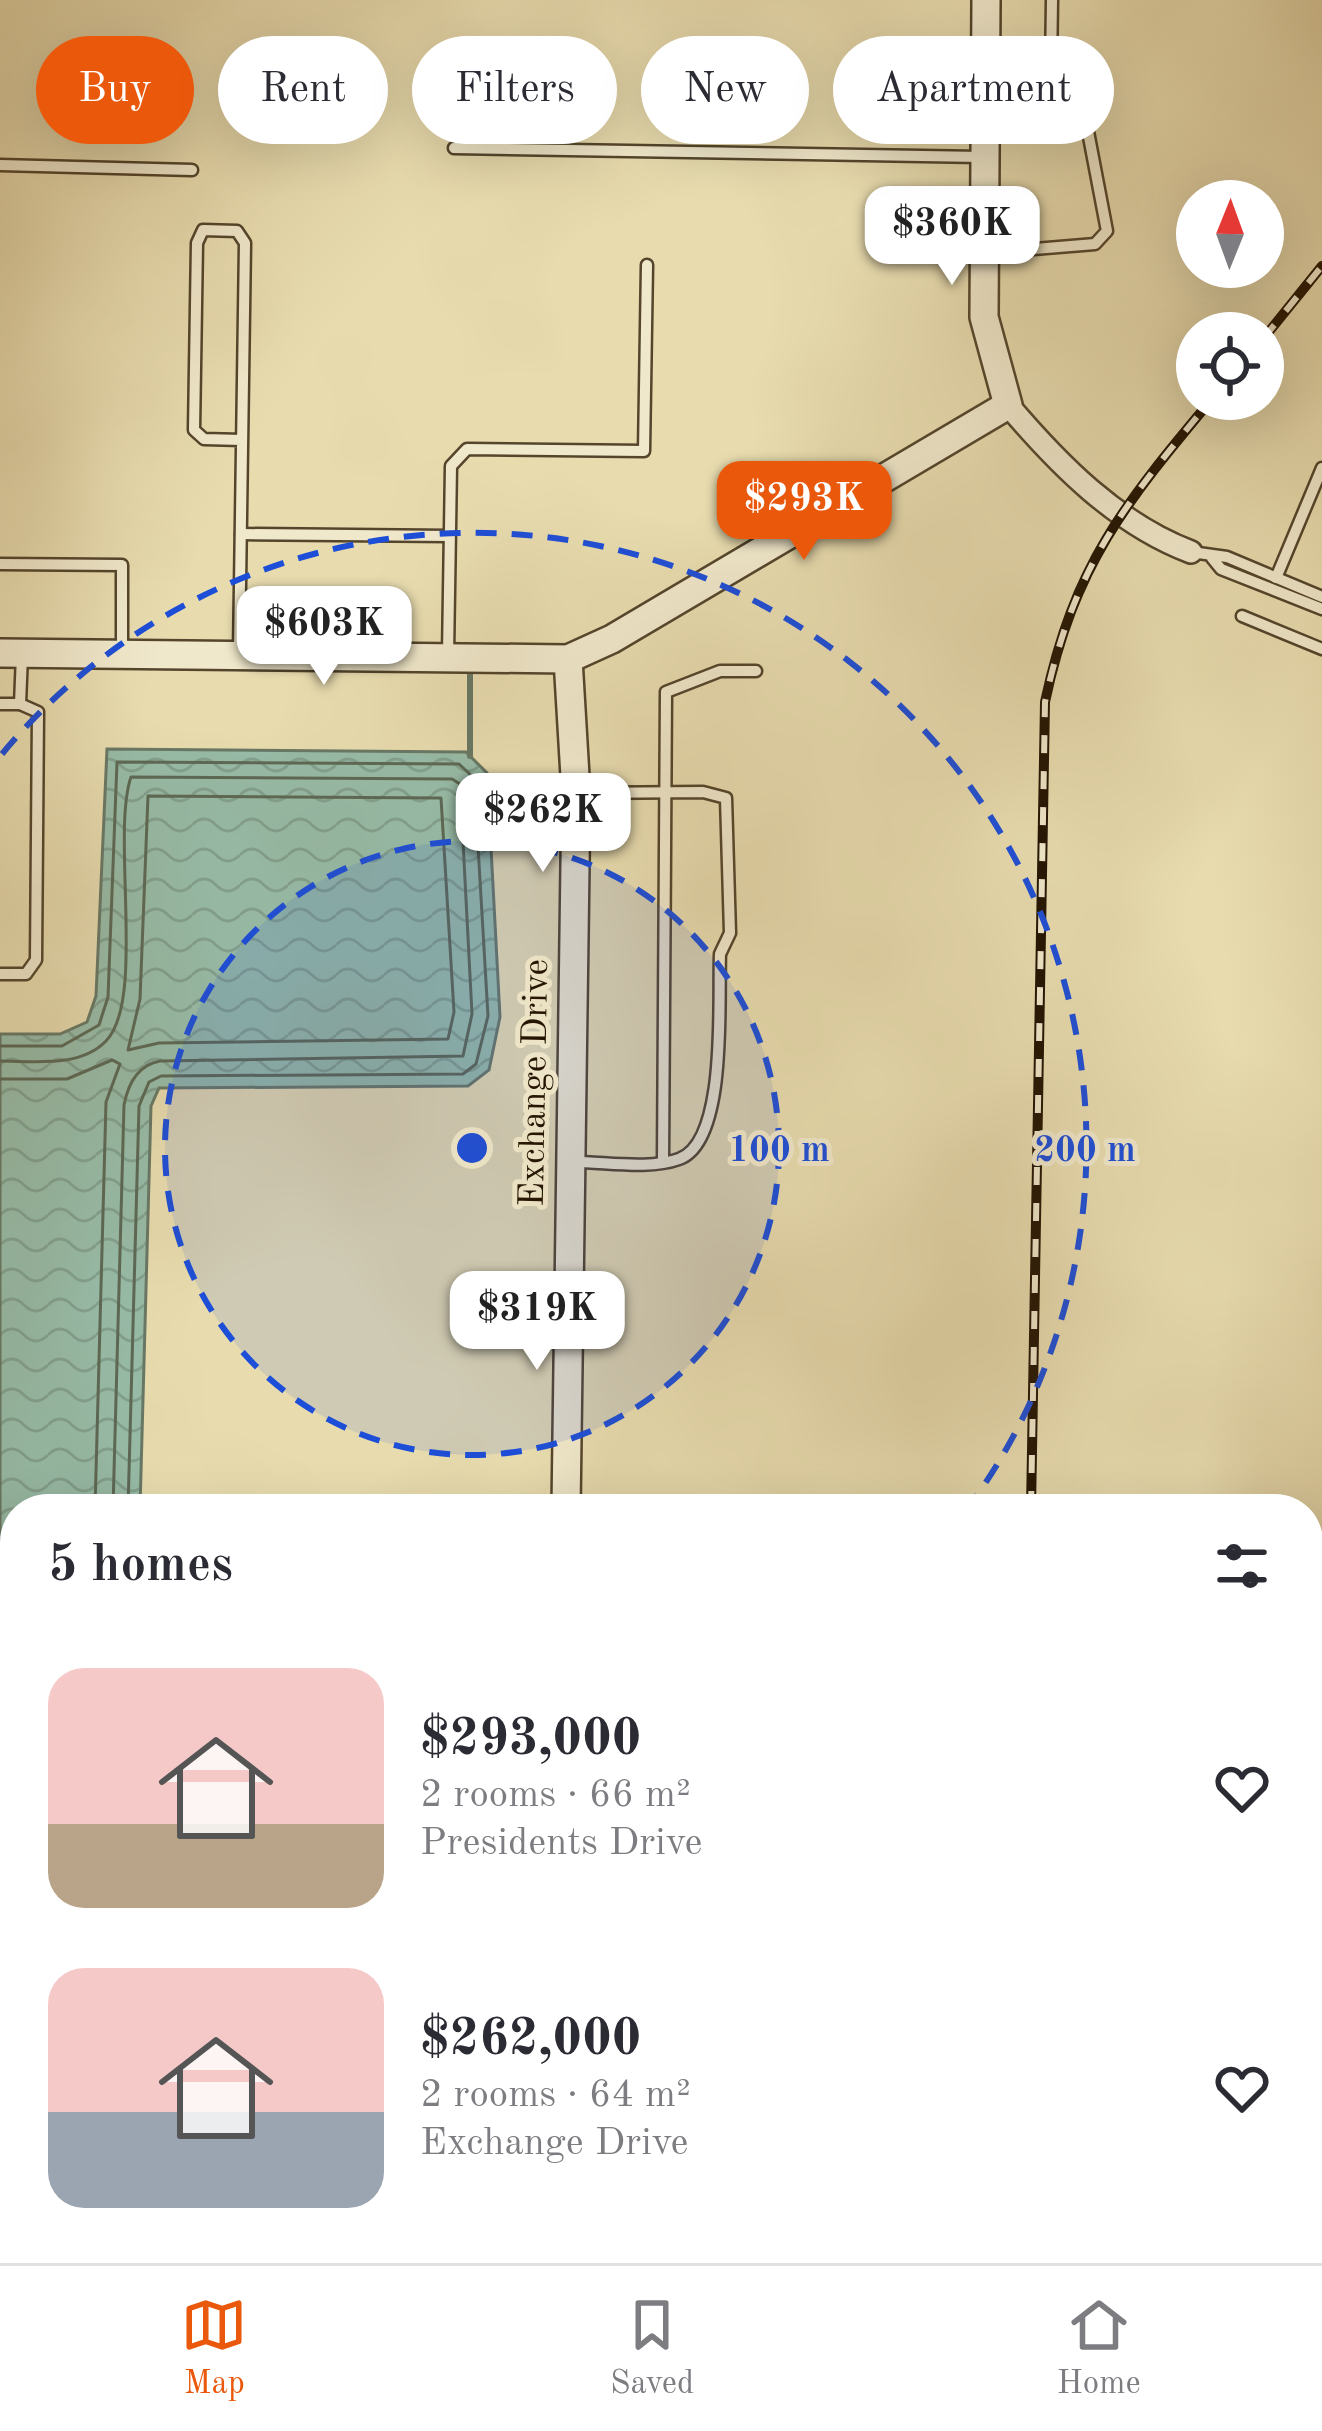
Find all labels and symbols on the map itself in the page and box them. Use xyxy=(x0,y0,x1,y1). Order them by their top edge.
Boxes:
north arrow xyxy=(1176,180,1284,288)
pin: $360K xyxy=(868,186,1036,288)
pin: $293K xyxy=(720,461,888,563)
pin: $603K xyxy=(240,586,408,688)
pin: $262K xyxy=(459,773,627,875)
street label: Exchange Drive xyxy=(516,959,556,1207)
centre of rings xyxy=(451,1127,493,1169)
text: 100 m xyxy=(728,1134,830,1170)
text: 200 m xyxy=(1034,1134,1136,1170)
pin: $319K xyxy=(453,1271,621,1373)

